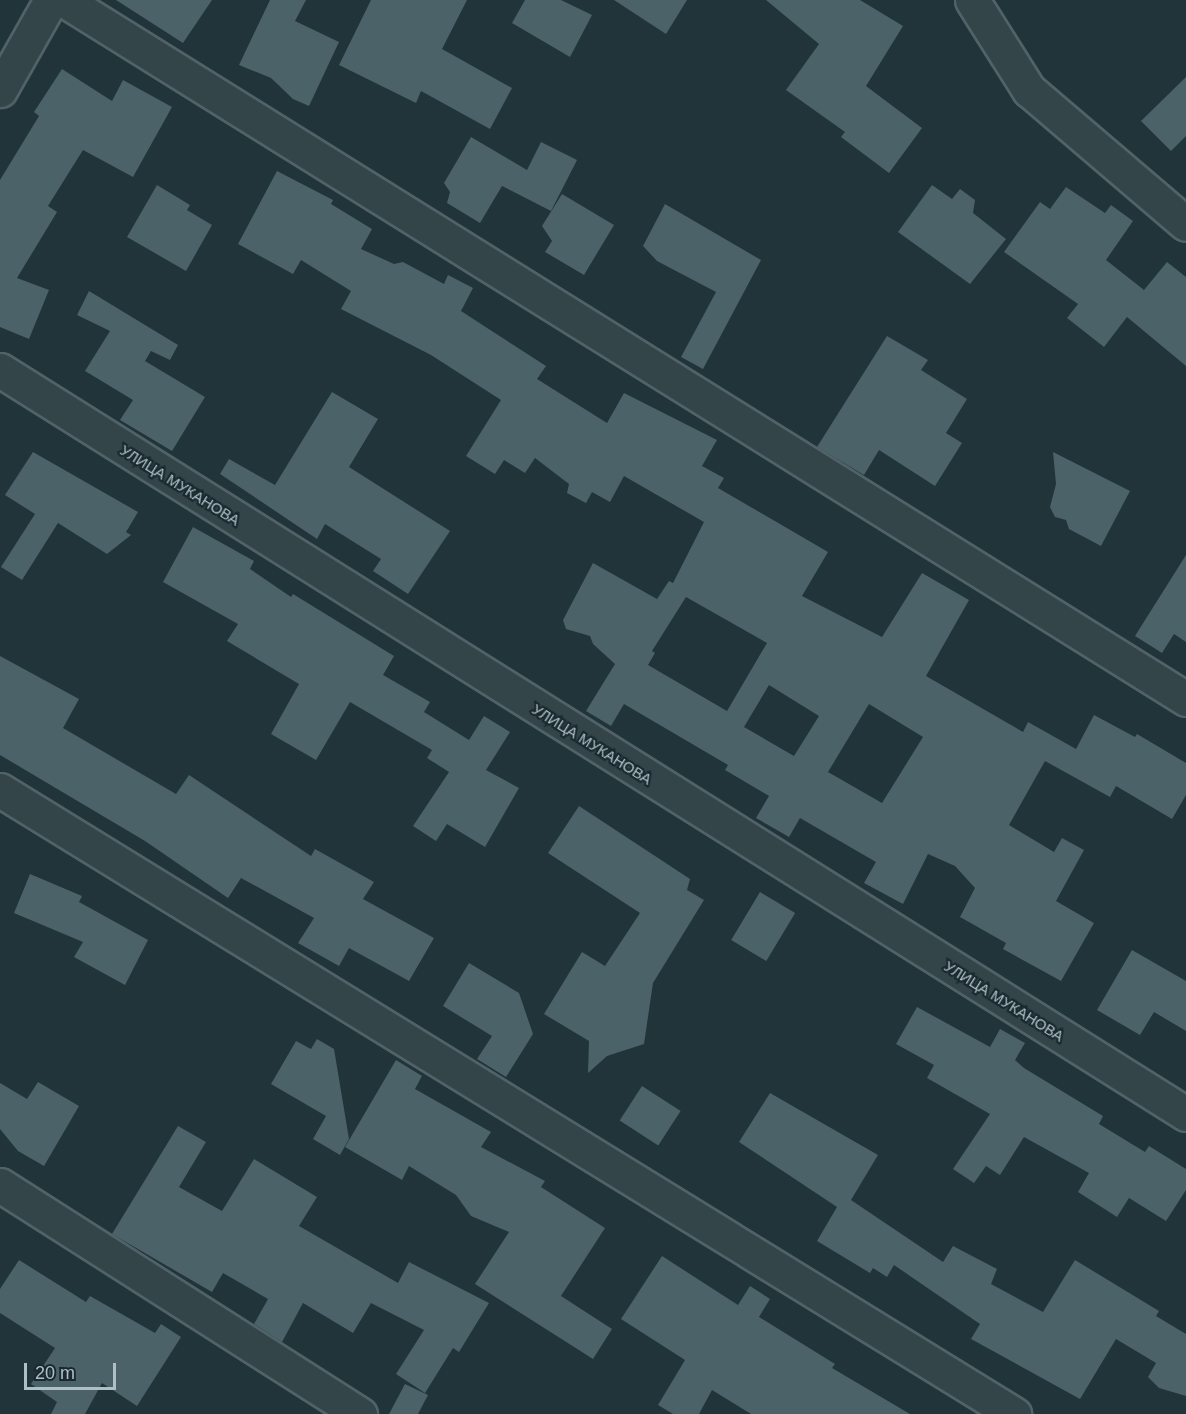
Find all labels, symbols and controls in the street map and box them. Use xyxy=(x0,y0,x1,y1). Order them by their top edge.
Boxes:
street label: УЛИЦА МУКАНОВА xyxy=(117,441,243,529)
street label: УЛИЦА МУКАНОВА xyxy=(529,700,655,788)
street label: УЛИЦА МУКАНОВА xyxy=(941,957,1067,1045)
scale bar xyxy=(27,1351,118,1389)
text: 20 m xyxy=(35,1363,75,1383)

